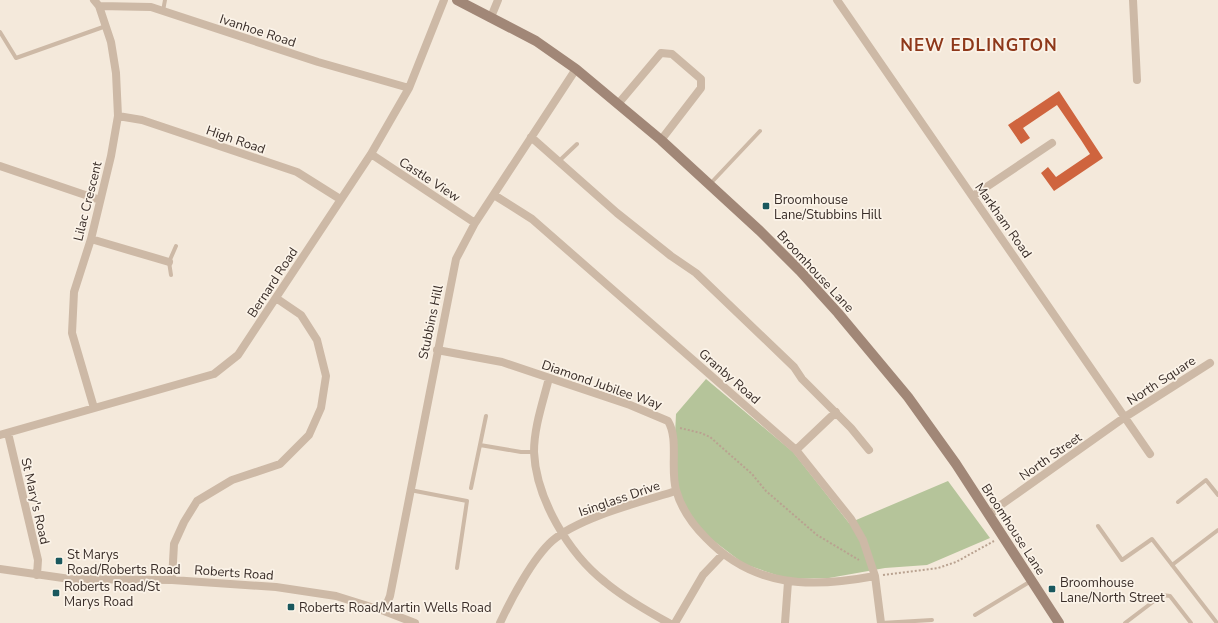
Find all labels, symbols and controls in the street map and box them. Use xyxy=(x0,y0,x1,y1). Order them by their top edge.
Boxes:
street label: Ivanhoe Road xyxy=(217,10,298,52)
district label: NEW EDLINGTON xyxy=(900,34,1058,57)
street label: High Road xyxy=(204,121,268,158)
street label: Castle View xyxy=(395,153,464,206)
street label: Lilac Crescent xyxy=(69,159,107,243)
street label: Markham Road xyxy=(971,179,1036,262)
place label: Broomhouse Lane/Stubbins Hill xyxy=(774,191,882,224)
marker: Broomhouse Lane/Stubbins Hill xyxy=(761,201,771,211)
street label: Broomhouse Lane xyxy=(773,227,858,316)
street label: Bernard Road xyxy=(243,244,302,321)
street label: Stubbins Hill xyxy=(414,283,448,361)
street label: Granby Road xyxy=(695,345,764,408)
street label: North Square xyxy=(1124,352,1199,410)
street label: Diamond Jubilee Way xyxy=(539,356,665,414)
street label: North Street xyxy=(1016,428,1086,485)
street label: St Mary's Road xyxy=(16,456,54,546)
street label: Isinglass Drive xyxy=(576,477,663,521)
street label: Broomhouse Lane xyxy=(977,480,1050,579)
place label: St Marys Road/Roberts Road xyxy=(67,546,181,579)
marker: St Marys Road/Roberts Road xyxy=(54,556,64,566)
street label: Roberts Road xyxy=(194,561,274,585)
place label: Broomhouse Lane/North Street xyxy=(1060,574,1165,607)
place label: Roberts Road/St Marys Road xyxy=(64,578,160,611)
marker: Broomhouse Lane/North Street xyxy=(1047,584,1057,594)
marker: Roberts Road/St Marys Road xyxy=(51,588,61,598)
place label: Roberts Road/Martin Wells Road xyxy=(299,599,492,617)
marker: Roberts Road/Martin Wells Road xyxy=(286,602,296,612)

